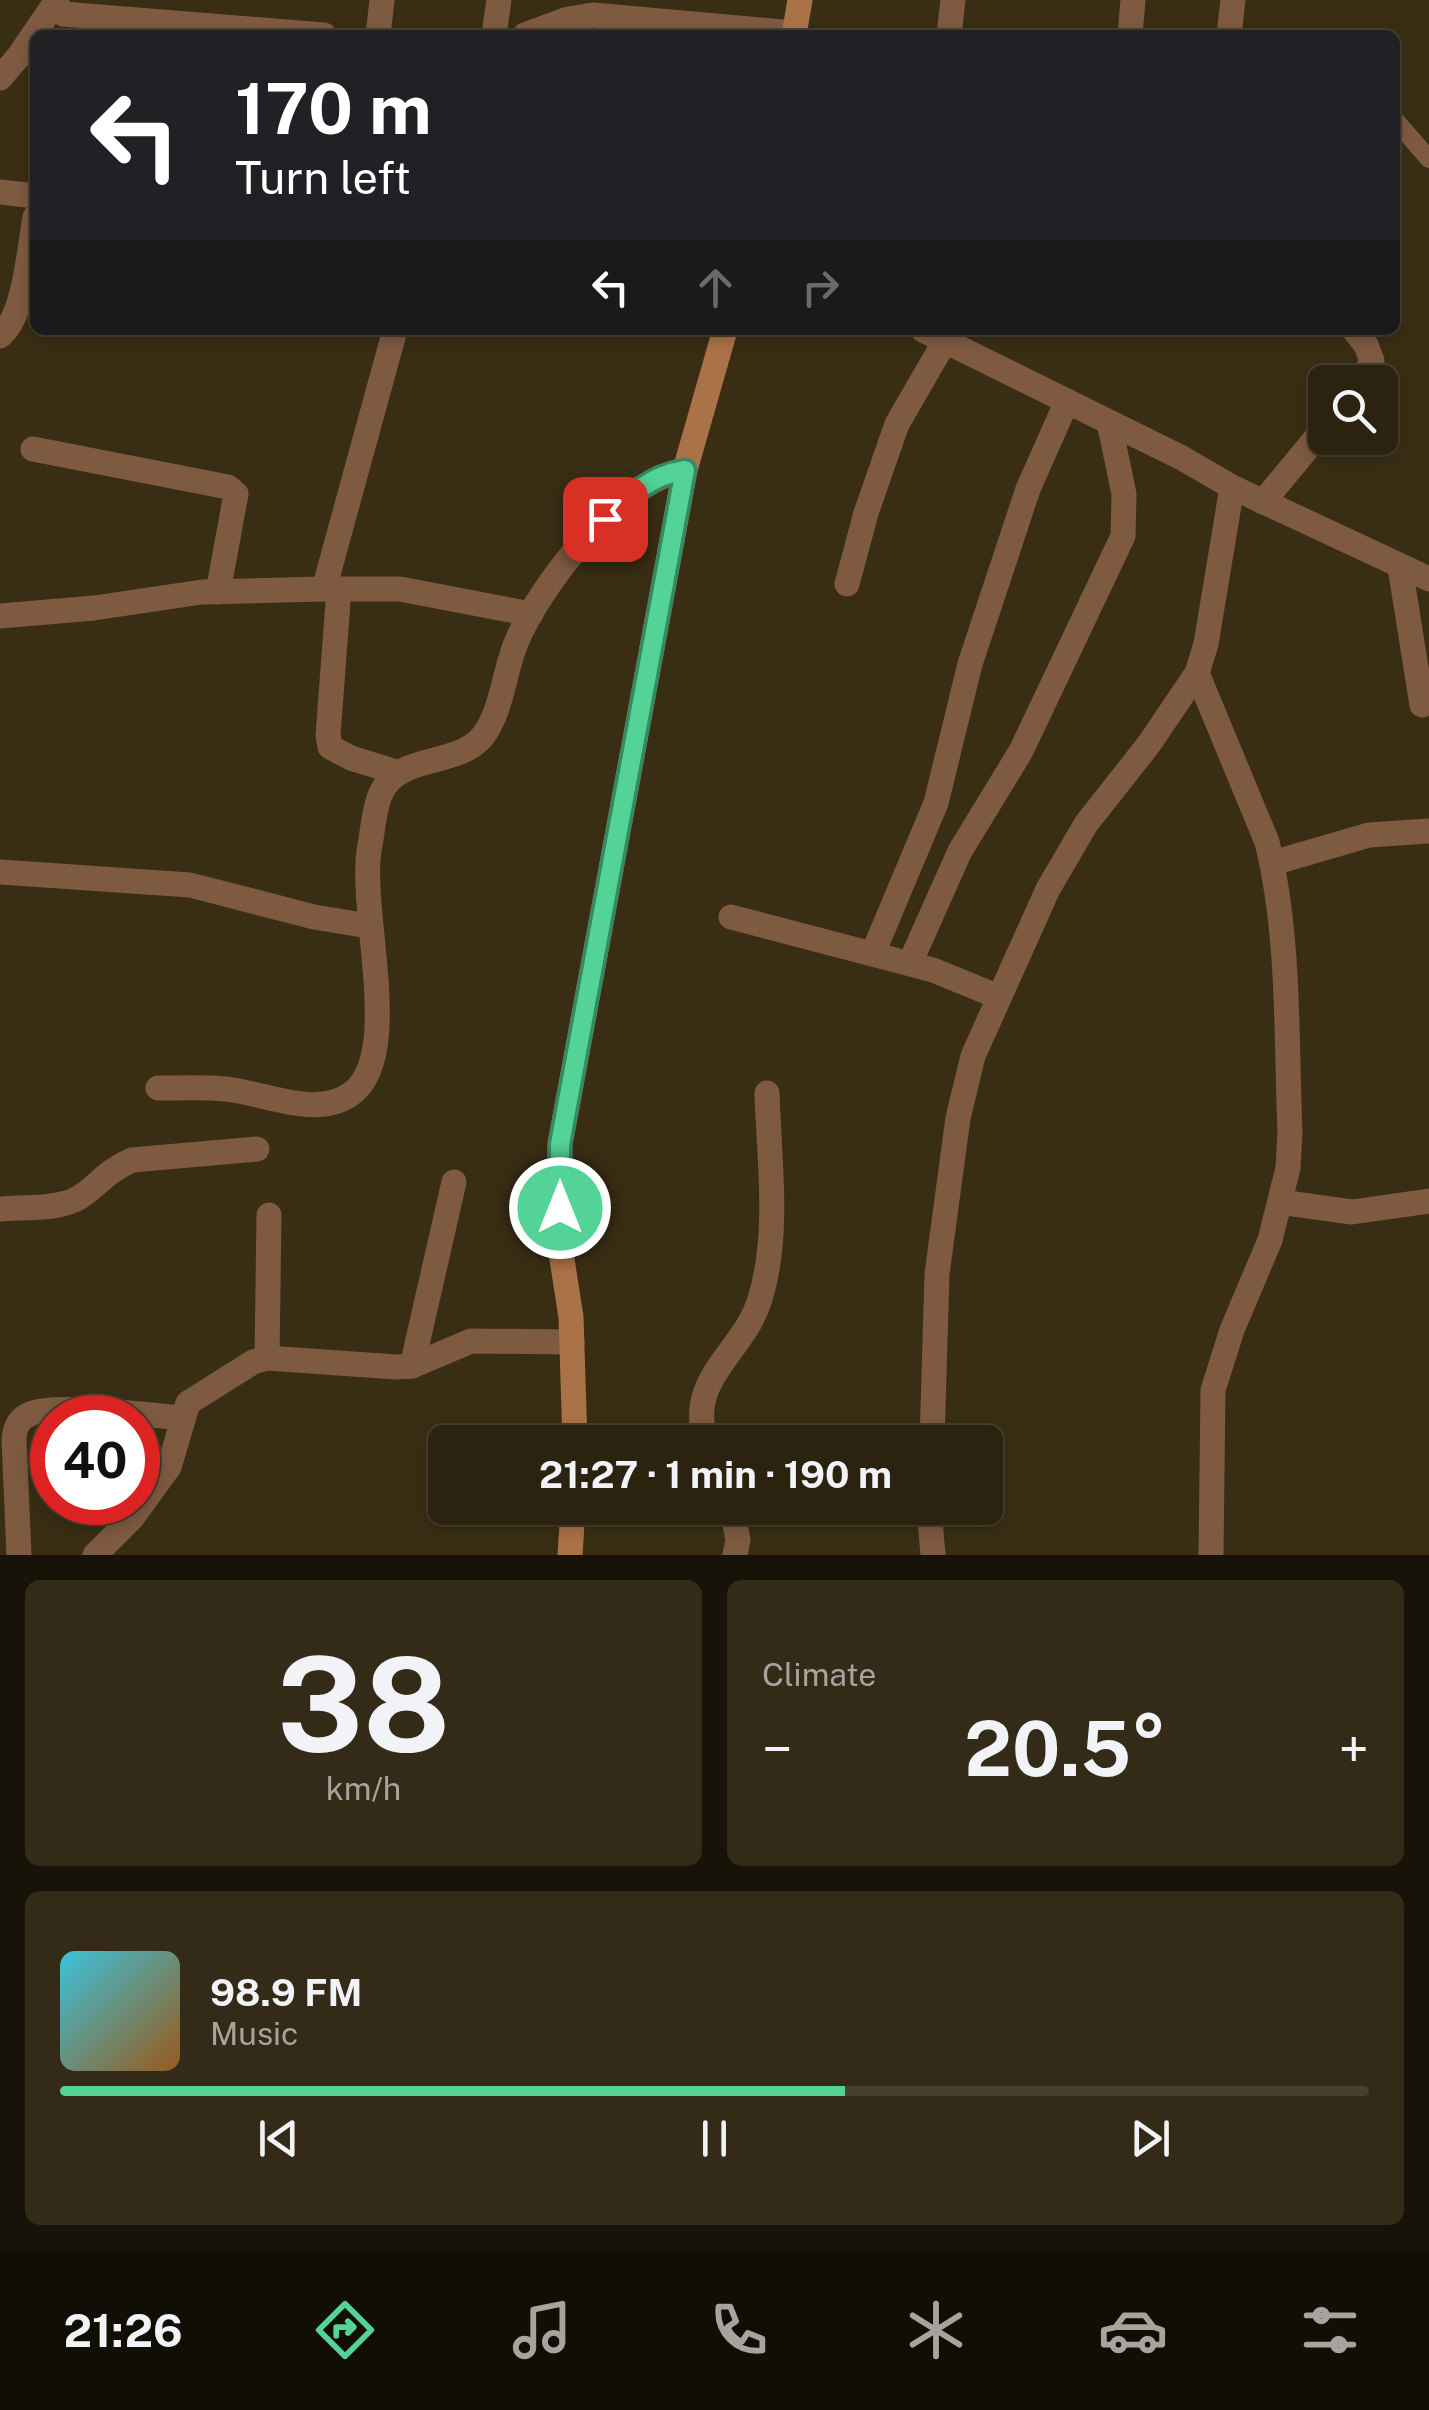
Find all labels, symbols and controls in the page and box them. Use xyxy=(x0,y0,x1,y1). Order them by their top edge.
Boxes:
text: 170 m xyxy=(235,67,432,150)
icon: left xyxy=(70,70,200,200)
text: Turn left xyxy=(235,151,411,204)
icon: left xyxy=(583,260,638,315)
icon: ahead xyxy=(688,260,743,315)
icon: right xyxy=(793,260,848,315)
map controls xyxy=(1308,365,1398,455)
button: search xyxy=(1308,365,1398,455)
pin xyxy=(563,477,648,562)
icon: arrive xyxy=(578,492,633,547)
position arrow xyxy=(508,1156,612,1260)
speed limit sign: 40 xyxy=(30,1395,160,1525)
text: 21:27 · 1 min · 190 m xyxy=(539,1452,892,1497)
text: 38 xyxy=(277,1629,450,1781)
text: Climate xyxy=(762,1656,876,1693)
text: 20.5° xyxy=(964,1705,1167,1793)
text: − xyxy=(762,1717,793,1781)
text: + xyxy=(1338,1717,1369,1781)
text: km/h xyxy=(326,1770,401,1807)
text: 98.9 FM xyxy=(210,1970,362,2015)
text: Music xyxy=(210,2015,298,2052)
icon: previous xyxy=(251,2111,306,2166)
icon: pause xyxy=(687,2111,742,2166)
icon: next xyxy=(1123,2111,1178,2166)
icon: directions xyxy=(310,2295,380,2365)
icon: music xyxy=(507,2295,577,2365)
icon: phone xyxy=(704,2295,774,2365)
icon: climate xyxy=(901,2295,971,2365)
icon: car xyxy=(1098,2295,1168,2365)
icon: filters xyxy=(1295,2295,1365,2365)
text: 21:26 xyxy=(64,2304,183,2357)

